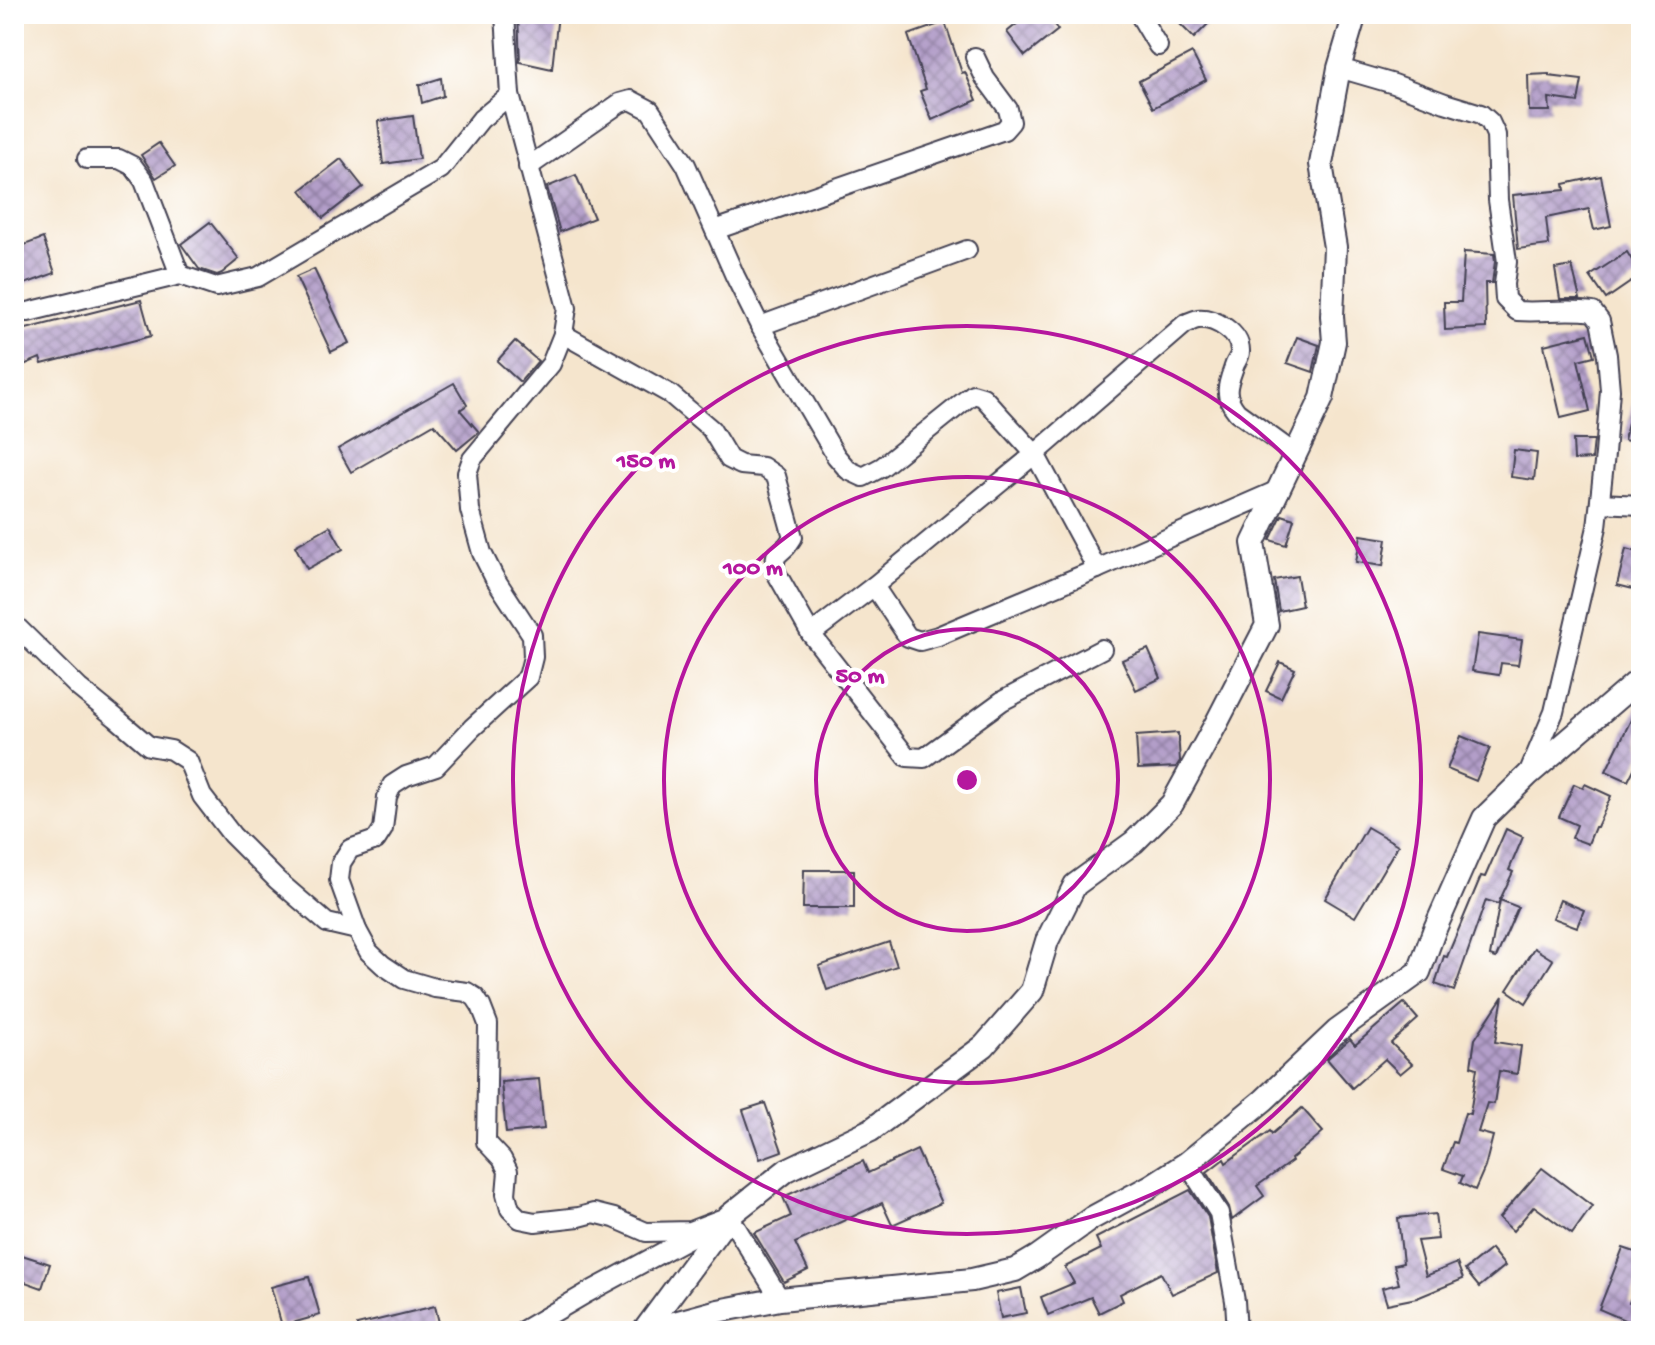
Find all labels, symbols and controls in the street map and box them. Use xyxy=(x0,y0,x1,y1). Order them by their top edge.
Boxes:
text: 150 m xyxy=(616,448,675,477)
text: 100 m xyxy=(722,555,783,584)
text: 50 m xyxy=(836,663,884,692)
centre of rings xyxy=(953,766,981,794)

